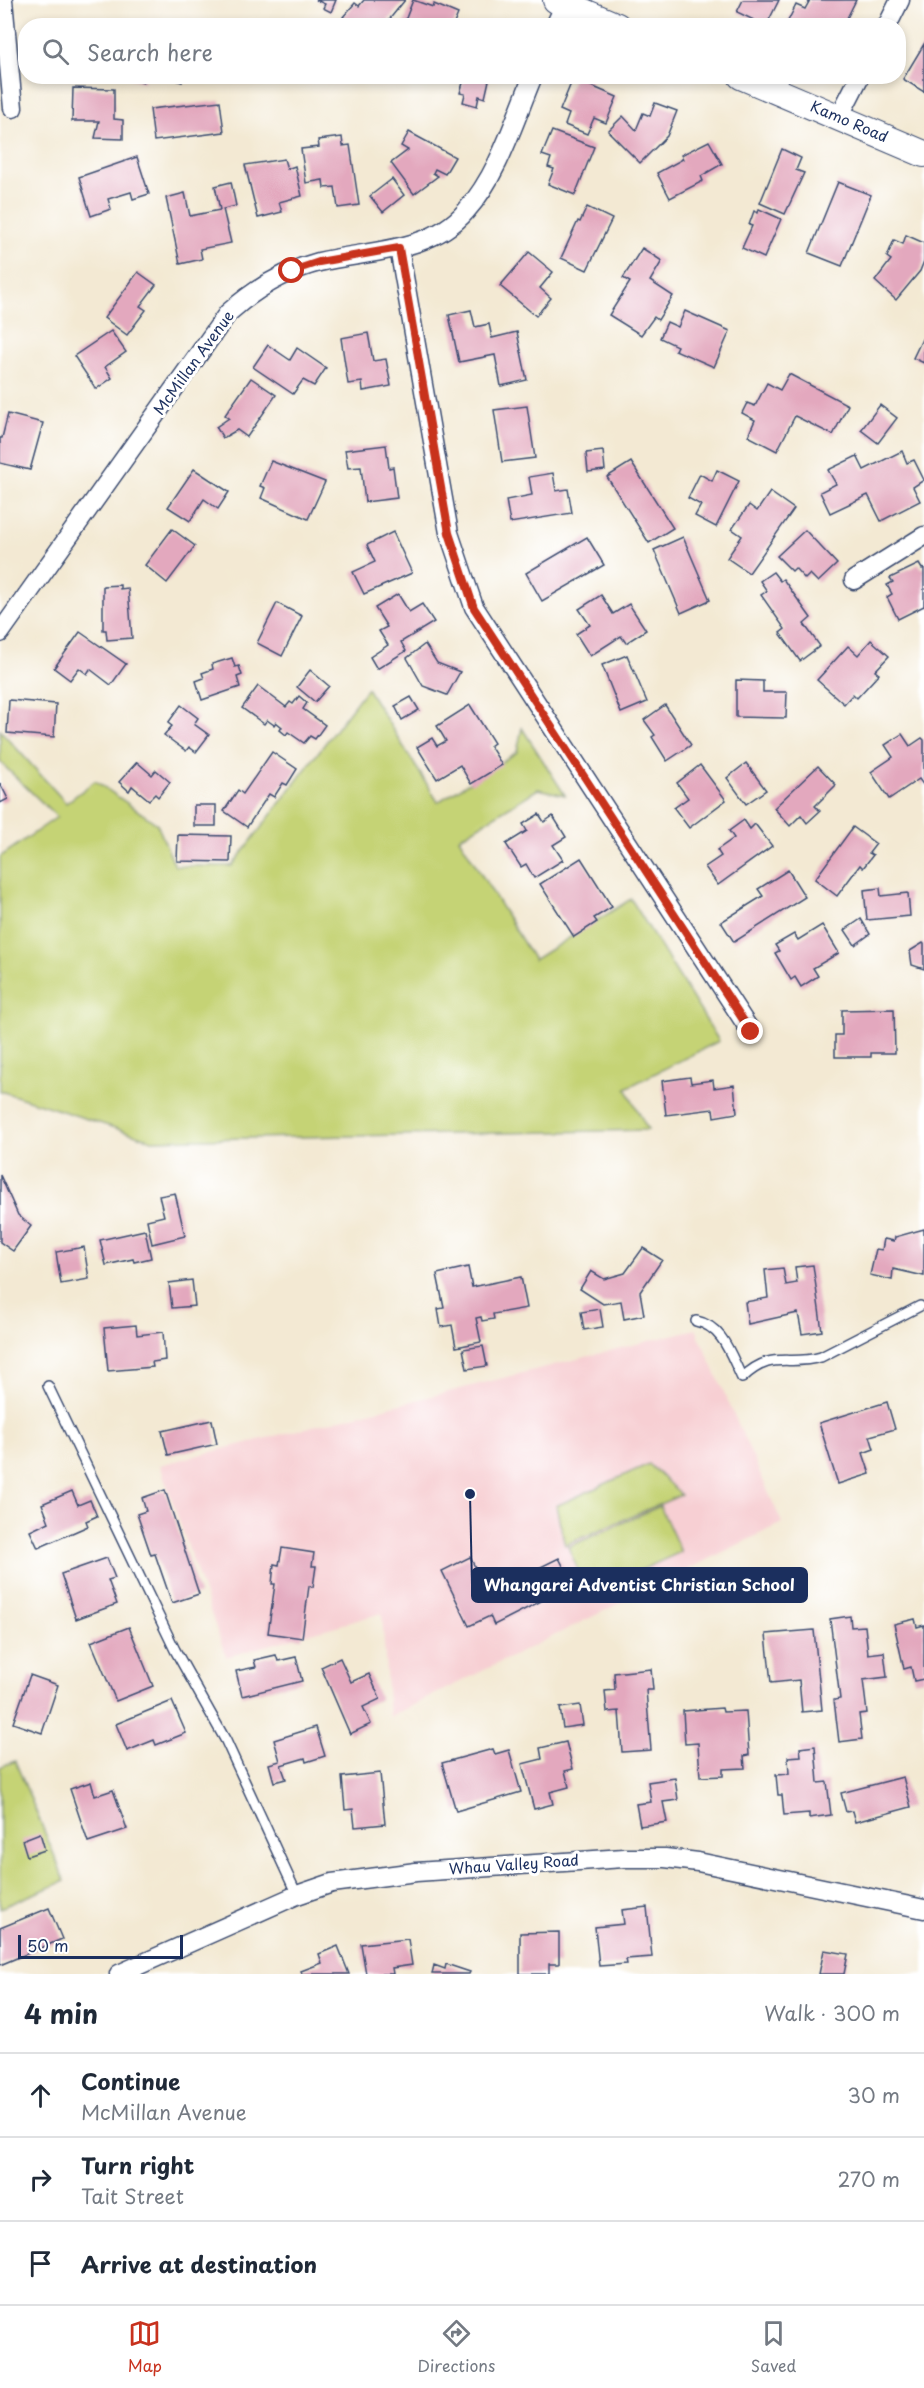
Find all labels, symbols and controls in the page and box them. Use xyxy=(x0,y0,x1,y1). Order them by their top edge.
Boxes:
search box xyxy=(18,18,906,84)
icon: search xyxy=(39,35,72,68)
text: Search here xyxy=(87,35,213,68)
street label: Kamo Road xyxy=(807,94,892,147)
route start xyxy=(278,257,304,283)
street label: McMillan Avenue xyxy=(147,305,239,419)
route end xyxy=(737,1018,763,1044)
callout: Whangarei Adventist Christian School xyxy=(472,1568,807,1602)
text: Whangarei Adventist Christian School xyxy=(483,1572,795,1596)
street label: Whau Valley Road xyxy=(448,1847,580,1880)
scale bar xyxy=(18,1932,183,1960)
text: 50 m xyxy=(27,1933,68,1957)
text: 4 min xyxy=(24,1994,98,2033)
text: Walk · 300 m xyxy=(764,1998,900,2028)
text: Continue xyxy=(81,2064,180,2097)
icon: ahead xyxy=(24,2079,57,2112)
text: 30 m xyxy=(847,2080,900,2110)
text: McMillan Avenue xyxy=(81,2097,247,2127)
text: Turn right xyxy=(81,2148,194,2181)
icon: right xyxy=(24,2163,57,2196)
text: 270 m xyxy=(837,2164,900,2194)
text: Tait Street xyxy=(81,2181,184,2211)
icon: arrive xyxy=(24,2247,57,2280)
text: Arrive at destination xyxy=(81,2247,317,2280)
tab: Map xyxy=(128,2317,162,2377)
tab: Directions xyxy=(417,2317,495,2377)
tab: Saved xyxy=(751,2317,796,2377)

